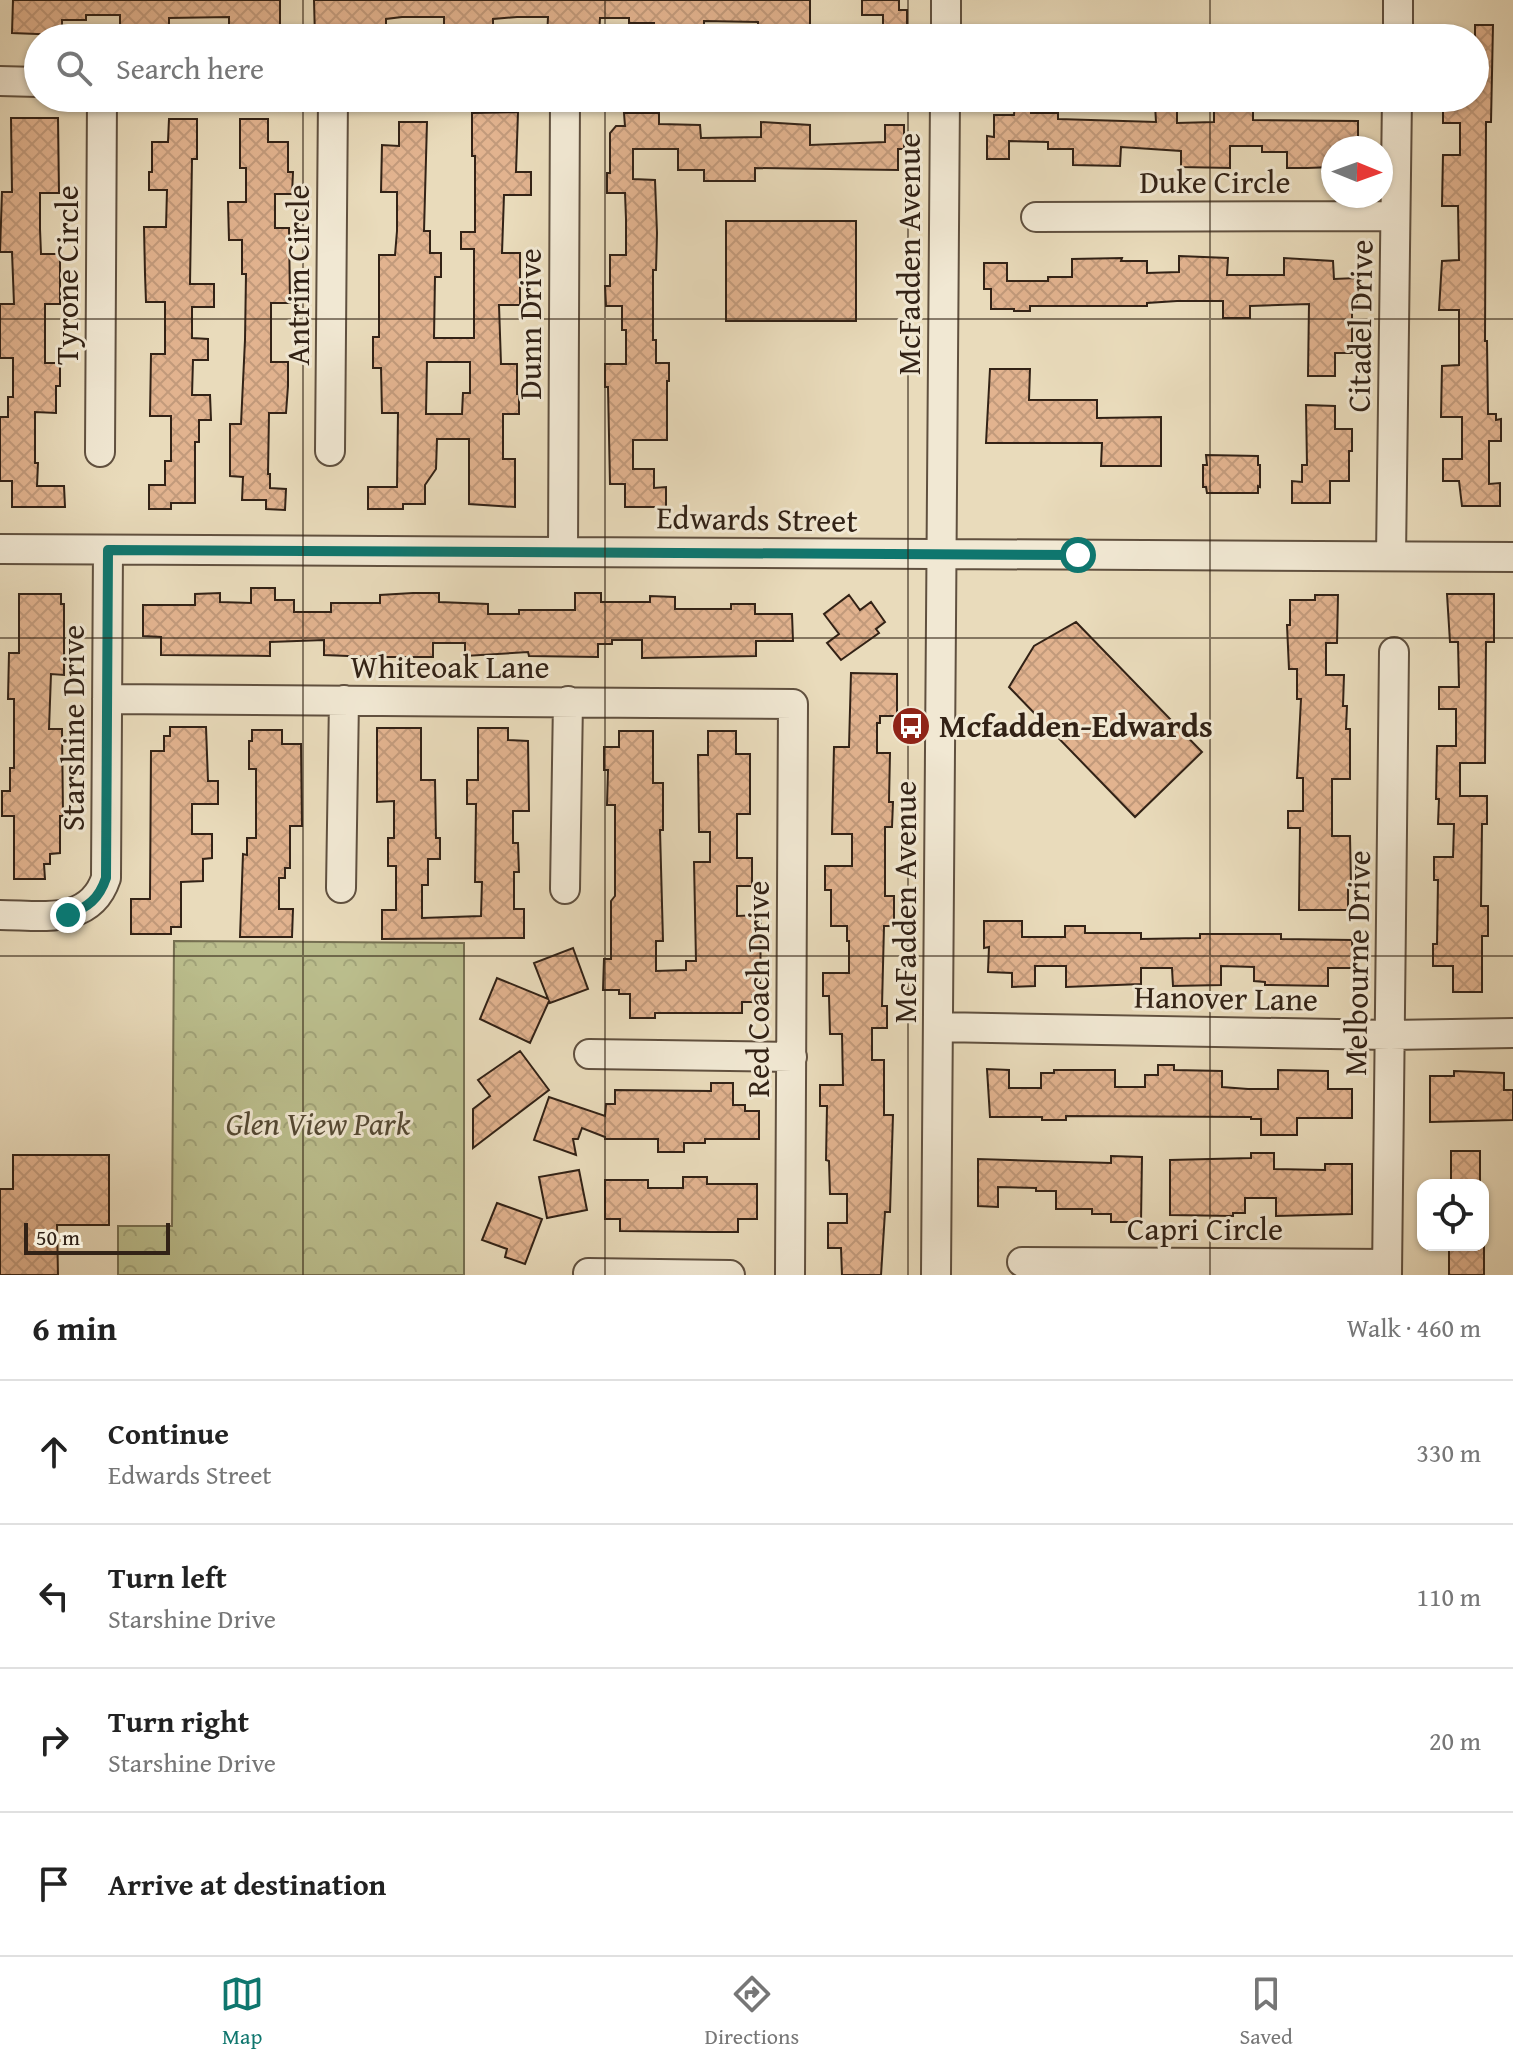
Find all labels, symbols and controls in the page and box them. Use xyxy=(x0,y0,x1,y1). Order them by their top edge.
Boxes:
search box xyxy=(24,24,1489,112)
icon: search xyxy=(52,46,96,90)
text: Search here xyxy=(116,46,264,90)
street label: McFadden Avenue xyxy=(885,133,932,375)
north arrow xyxy=(1321,136,1393,208)
street label: Duke Circle xyxy=(1139,158,1291,205)
street label: Tyrone Circle xyxy=(43,185,90,365)
street label: Antrim Circle xyxy=(274,185,321,365)
street label: Citadel Drive xyxy=(1334,239,1385,413)
street label: Dunn Drive xyxy=(506,248,553,400)
street label: Edwards Street xyxy=(656,493,858,544)
route start xyxy=(1060,537,1096,573)
street label: Starshine Drive xyxy=(49,625,96,831)
street label: Whiteoak Lane xyxy=(351,643,549,690)
place label: Mcfadden-Edwards xyxy=(939,702,1213,749)
bus stop icon: Mcfadden-Edwards xyxy=(890,705,932,747)
street label: McFadden Avenue xyxy=(881,781,928,1023)
street label: Melbourne Drive xyxy=(1331,850,1382,1076)
street label: Red Coach Drive xyxy=(734,881,781,1097)
route end xyxy=(50,897,86,933)
street label: Hanover Lane xyxy=(1134,972,1318,1023)
park label: Glen View Park xyxy=(226,1100,411,1147)
map controls xyxy=(1417,1179,1489,1251)
button: locate xyxy=(1417,1179,1489,1251)
street label: Capri Circle xyxy=(1127,1205,1283,1252)
scale bar xyxy=(24,1219,170,1255)
text: 50 m xyxy=(36,1221,80,1253)
text: 6 min xyxy=(32,1303,117,1352)
text: Walk · 460 m xyxy=(1347,1308,1481,1347)
text: Continue xyxy=(108,1411,229,1455)
icon: ahead xyxy=(32,1430,76,1474)
text: 330 m xyxy=(1416,1433,1481,1472)
text: Edwards Street xyxy=(108,1455,272,1494)
text: Turn left xyxy=(108,1555,227,1599)
icon: left xyxy=(32,1574,76,1618)
text: 110 m xyxy=(1416,1577,1481,1616)
text: Starshine Drive xyxy=(108,1599,276,1638)
text: Turn right xyxy=(108,1699,249,1743)
icon: right xyxy=(32,1718,76,1762)
text: 20 m xyxy=(1429,1721,1481,1760)
text: Starshine Drive xyxy=(108,1743,276,1782)
icon: arrive xyxy=(32,1862,76,1906)
text: Arrive at destination xyxy=(108,1862,386,1906)
tab: Map xyxy=(220,1972,264,2052)
tab: Directions xyxy=(705,1972,799,2052)
tab: Saved xyxy=(1240,1972,1293,2052)

